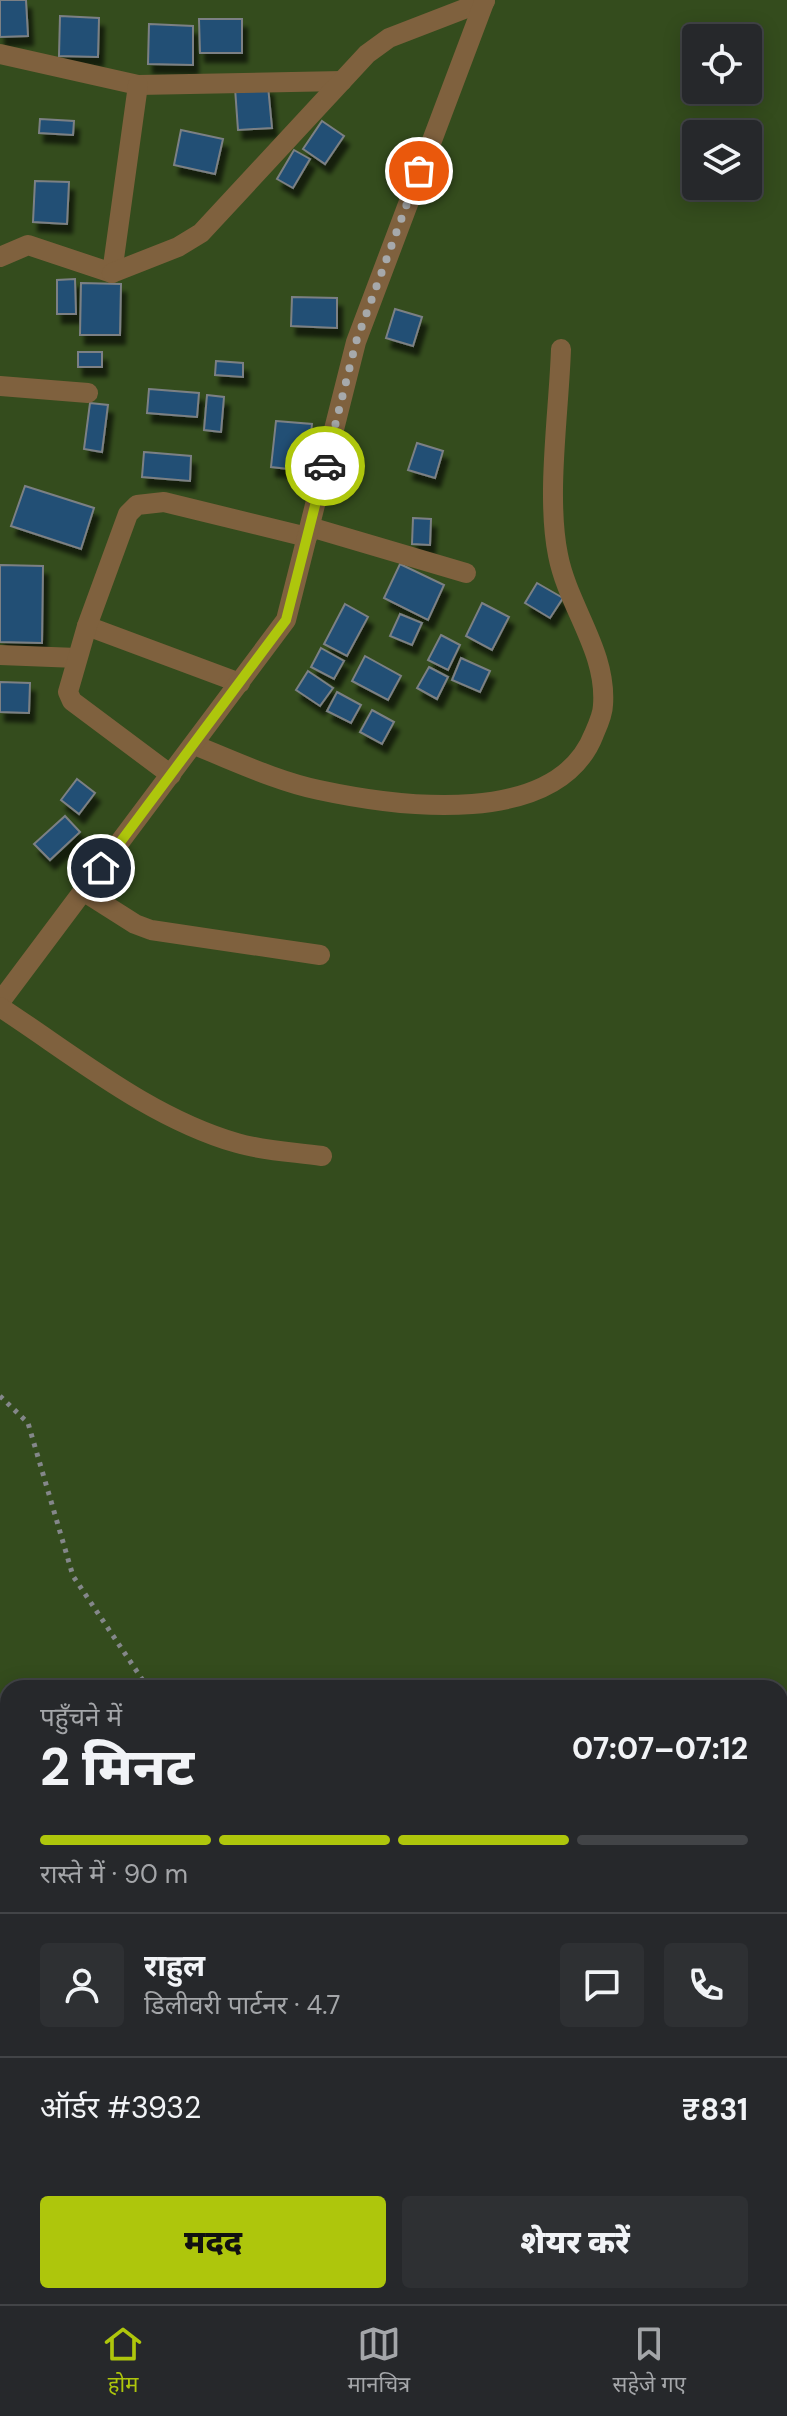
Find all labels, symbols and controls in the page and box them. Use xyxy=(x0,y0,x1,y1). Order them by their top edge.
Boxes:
map controls xyxy=(682,24,762,200)
button: locate xyxy=(682,24,762,104)
button: layers xyxy=(682,120,762,200)
pin xyxy=(385,137,453,205)
icon: bag xyxy=(397,149,441,193)
courier xyxy=(285,426,365,506)
icon: car xyxy=(303,444,347,488)
pin xyxy=(67,834,135,902)
icon: home xyxy=(79,846,123,890)
text: पहुँचने में xyxy=(40,1700,122,1734)
text: 07:07–07:12 xyxy=(572,1729,748,1768)
text: 2 मिनट xyxy=(40,1733,194,1801)
text: रास्ते में · 90 m xyxy=(40,1857,188,1891)
button: person xyxy=(40,1943,124,2027)
button: chat xyxy=(560,1943,644,2027)
button: phone xyxy=(664,1943,748,2027)
text: राहुल xyxy=(144,1946,205,1985)
text: डिलीवरी पार्टनर · 4.7 xyxy=(144,1988,340,2022)
text: ऑर्डर #3932 xyxy=(40,2088,201,2127)
text: ₹831 xyxy=(682,2090,748,2129)
button: मदद xyxy=(40,2196,386,2288)
button: शेयर करें xyxy=(402,2196,748,2288)
tab: होम xyxy=(101,2322,145,2401)
tab: मानचित्र xyxy=(347,2322,410,2401)
tab: सहेजे गए xyxy=(613,2322,686,2401)

